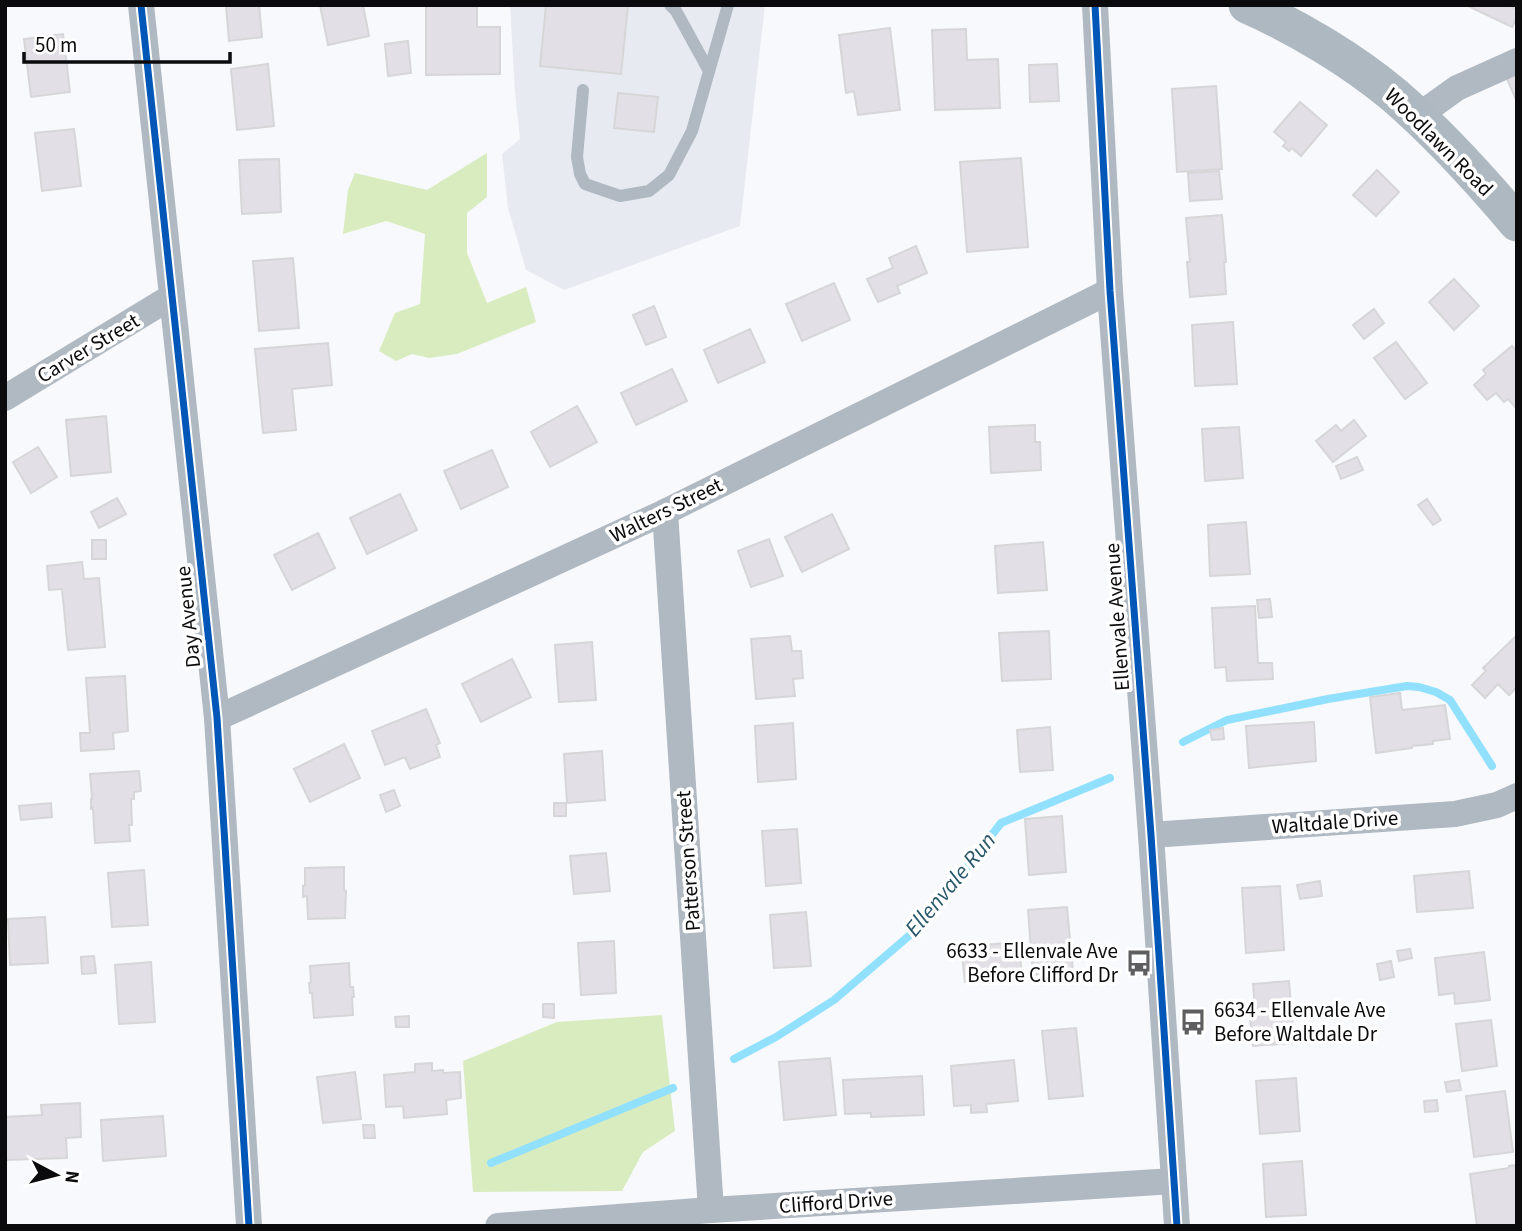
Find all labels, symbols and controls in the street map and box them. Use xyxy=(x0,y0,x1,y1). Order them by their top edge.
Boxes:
scale bar xyxy=(24,21,231,65)
text: 50 m xyxy=(35,30,77,60)
street label: Woodlawn Road xyxy=(1378,81,1500,203)
street label: Carver Street xyxy=(31,306,145,390)
street label: Walters Street xyxy=(605,470,727,550)
street label: Ellenvale Avenue xyxy=(1097,542,1137,692)
street label: Day Avenue xyxy=(168,565,208,669)
street label: Patterson Street xyxy=(668,790,708,932)
street label: Waltdale Drive xyxy=(1271,803,1399,841)
water label: Ellenvale Run xyxy=(897,825,1004,943)
place label: 6633 - Ellenvale Ave Before Clifford Dr xyxy=(946,936,1119,990)
bus stop icon: 6633 - Ellenvale Ave Before Clifford Dr xyxy=(1124,948,1154,978)
place label: 6634 - Ellenvale Ave Before Waltdale Dr xyxy=(1214,995,1386,1049)
bus stop icon: 6634 - Ellenvale Ave Before Waltdale Dr xyxy=(1178,1007,1208,1037)
north arrow xyxy=(21,1140,91,1210)
text: N xyxy=(57,1169,86,1185)
street label: Clifford Drive xyxy=(778,1183,894,1221)

